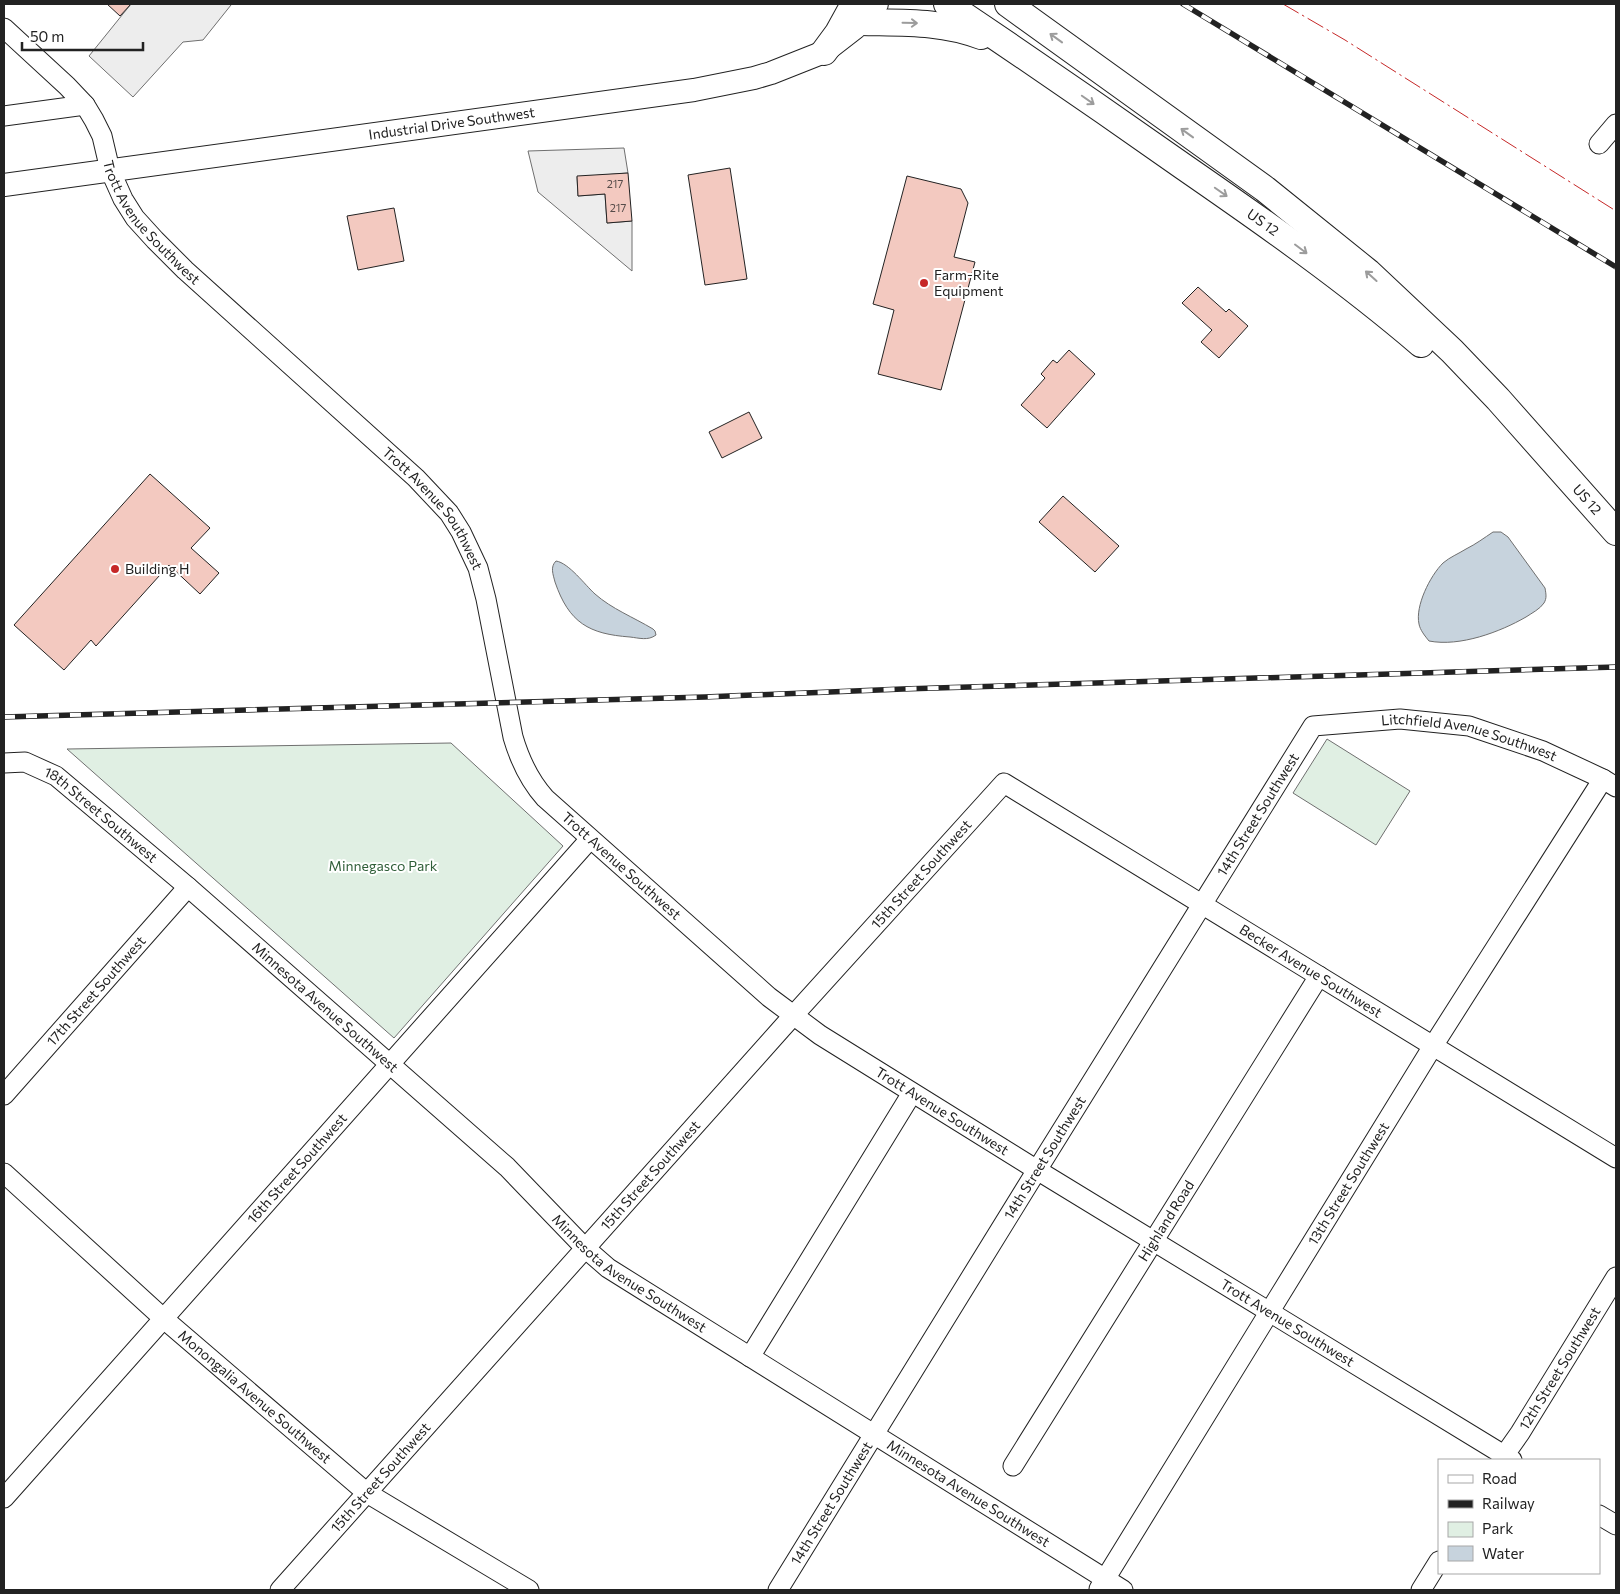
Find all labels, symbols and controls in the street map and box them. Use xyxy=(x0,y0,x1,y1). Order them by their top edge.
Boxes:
one-way arrow xyxy=(902,18,918,28)
scale bar xyxy=(22,20,144,52)
text: 50 m xyxy=(30,27,64,45)
one-way arrow xyxy=(1049,33,1063,43)
one-way arrow xyxy=(1081,95,1095,105)
street label: Industrial Drive Southwest xyxy=(367,103,536,143)
one-way arrow xyxy=(1180,128,1194,138)
street label: Trott Avenue Southwest xyxy=(100,158,204,288)
house number: 217 xyxy=(607,177,623,190)
one-way arrow xyxy=(1214,187,1228,197)
house number: 217 xyxy=(610,201,626,214)
street label: US 12 xyxy=(1244,205,1283,239)
one-way arrow xyxy=(1294,244,1308,254)
place label: Farm-Rite Equipment xyxy=(934,266,1004,299)
one-way arrow xyxy=(1365,270,1378,282)
marker: Farm-Rite Equipment xyxy=(918,277,930,289)
street label: Trott Avenue Southwest xyxy=(379,443,487,573)
street label: US 12 xyxy=(1570,480,1606,518)
place label: Building H xyxy=(125,560,189,577)
marker: Building H xyxy=(109,563,121,575)
street label: Litchfield Avenue Southwest xyxy=(1380,710,1560,765)
street label: 14th Street Southwest xyxy=(1213,749,1302,879)
street label: 18th Street Southwest xyxy=(42,763,161,866)
street label: Trott Avenue Southwest xyxy=(559,808,685,923)
street label: 15th Street Southwest xyxy=(867,816,975,932)
park label: Minnegasco Park xyxy=(329,857,438,874)
street label: Becker Avenue Southwest xyxy=(1237,920,1386,1021)
street label: 17th Street Southwest xyxy=(43,932,149,1049)
street label: Minnesota Avenue Southwest xyxy=(249,938,402,1076)
street label: Trott Avenue Southwest xyxy=(873,1063,1012,1158)
street label: 14th Street Southwest xyxy=(1000,1093,1089,1222)
street label: 16th Street Southwest xyxy=(243,1109,350,1227)
street label: 15th Street Southwest xyxy=(597,1116,704,1233)
street label: 13th Street Southwest xyxy=(1304,1118,1392,1248)
street label: Highland Road xyxy=(1134,1177,1197,1264)
street label: Minnesota Avenue Southwest xyxy=(549,1210,710,1336)
street label: Trott Avenue Southwest xyxy=(1218,1275,1358,1370)
street label: 12th Street Southwest xyxy=(1515,1303,1604,1433)
street label: Monongalia Avenue Southwest xyxy=(175,1326,335,1467)
street label: 15th Street Southwest xyxy=(327,1419,434,1535)
street label: Minnesota Avenue Southwest xyxy=(884,1436,1053,1550)
street label: 14th Street Southwest xyxy=(787,1438,876,1568)
legend xyxy=(1438,1459,1600,1574)
text: Road xyxy=(1482,1469,1517,1487)
text: Railway xyxy=(1482,1494,1535,1512)
text: Park xyxy=(1482,1519,1513,1537)
text: Water xyxy=(1482,1544,1524,1562)

